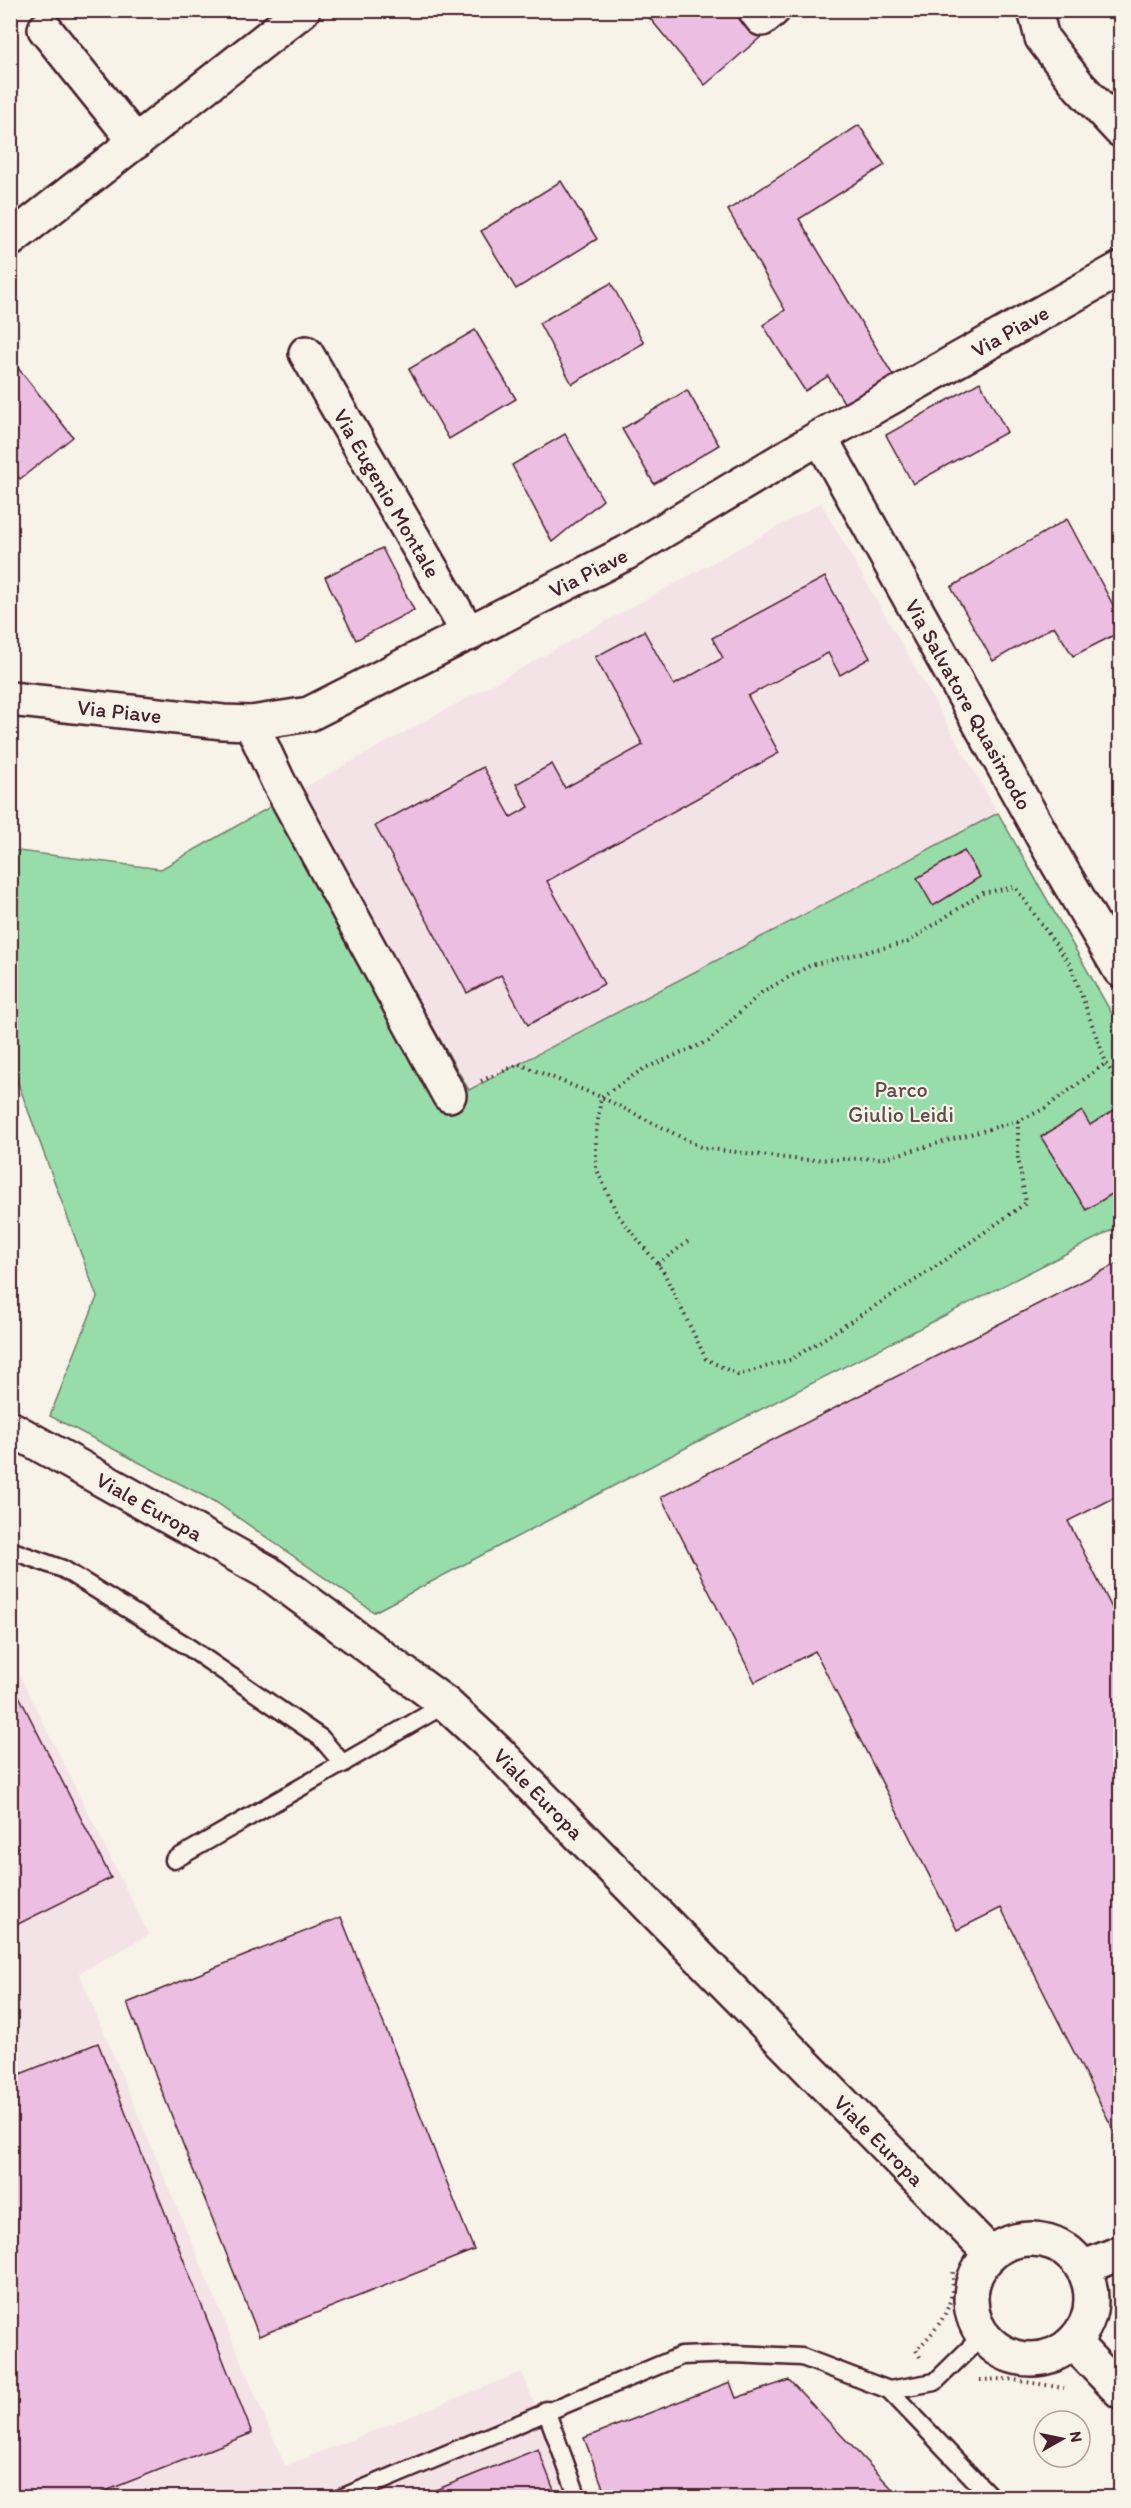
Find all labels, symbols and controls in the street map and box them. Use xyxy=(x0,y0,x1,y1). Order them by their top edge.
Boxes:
street label: Via Piave xyxy=(966,298,1053,363)
street label: Via Eugenio Montale xyxy=(328,404,447,583)
street label: Via Piave xyxy=(544,541,632,603)
street label: Via Salvatore Quasimodo xyxy=(899,594,1039,815)
street label: Via Piave xyxy=(76,693,163,729)
park label: Parco Giulio Leidi xyxy=(848,1076,954,1128)
street label: Viale Europa xyxy=(92,1466,208,1547)
street label: Viale Europa xyxy=(488,1742,590,1846)
street label: Viale Europa xyxy=(828,2089,931,2192)
north arrow xyxy=(1032,2409,1092,2469)
text: N xyxy=(1066,2430,1087,2444)

